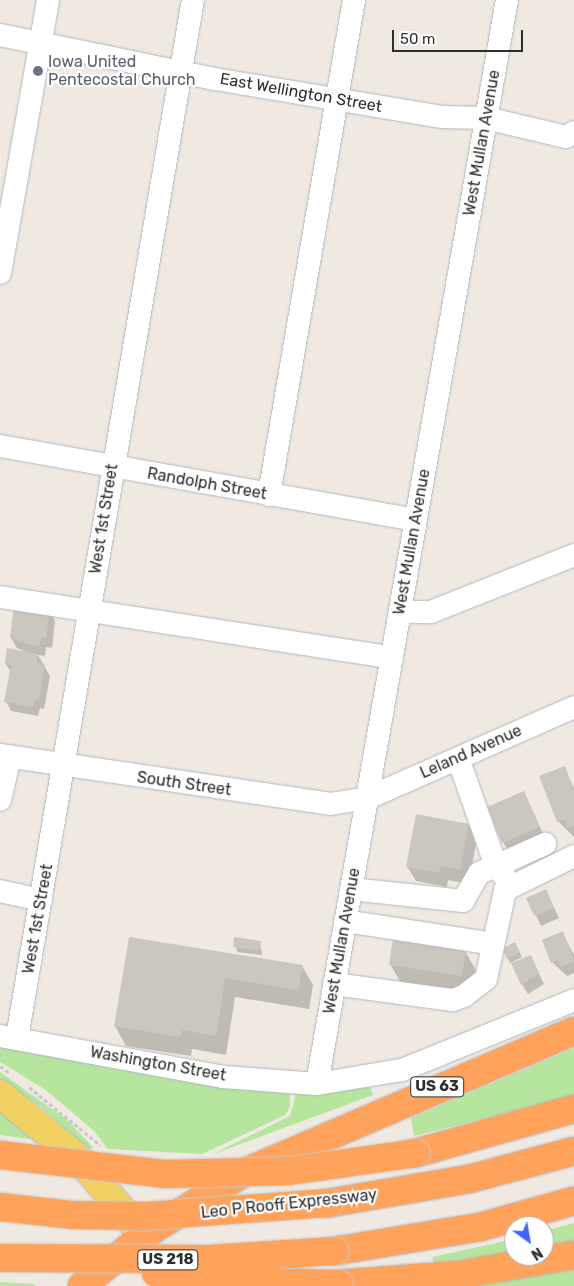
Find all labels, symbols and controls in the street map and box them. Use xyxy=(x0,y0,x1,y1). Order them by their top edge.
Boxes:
scale bar xyxy=(394,20,525,52)
text: 50 m xyxy=(400,30,435,48)
place label: Iowa United Pentecostal Church xyxy=(48,52,196,90)
marker: Iowa United Pentecostal Church xyxy=(32,65,44,77)
street label: West Mullan Avenue xyxy=(460,68,504,218)
street label: East Wellington Street xyxy=(218,69,384,117)
street label: West 1st Street xyxy=(86,463,122,575)
street label: Randolph Street xyxy=(146,464,268,504)
street label: West Mullan Avenue xyxy=(390,467,434,617)
street label: Leland Avenue xyxy=(417,721,525,783)
street label: South Street xyxy=(136,768,232,800)
street label: West 1st Street xyxy=(19,863,57,975)
street label: West Mullan Avenue xyxy=(320,866,364,1016)
street label: Washington Street xyxy=(89,1043,227,1085)
road number: US 63 xyxy=(410,1074,464,1100)
street label: Leo P Rooff Expressway xyxy=(200,1185,378,1223)
north arrow xyxy=(504,1216,554,1266)
text: N xyxy=(528,1243,545,1263)
road number: US 218 xyxy=(137,1248,199,1272)

